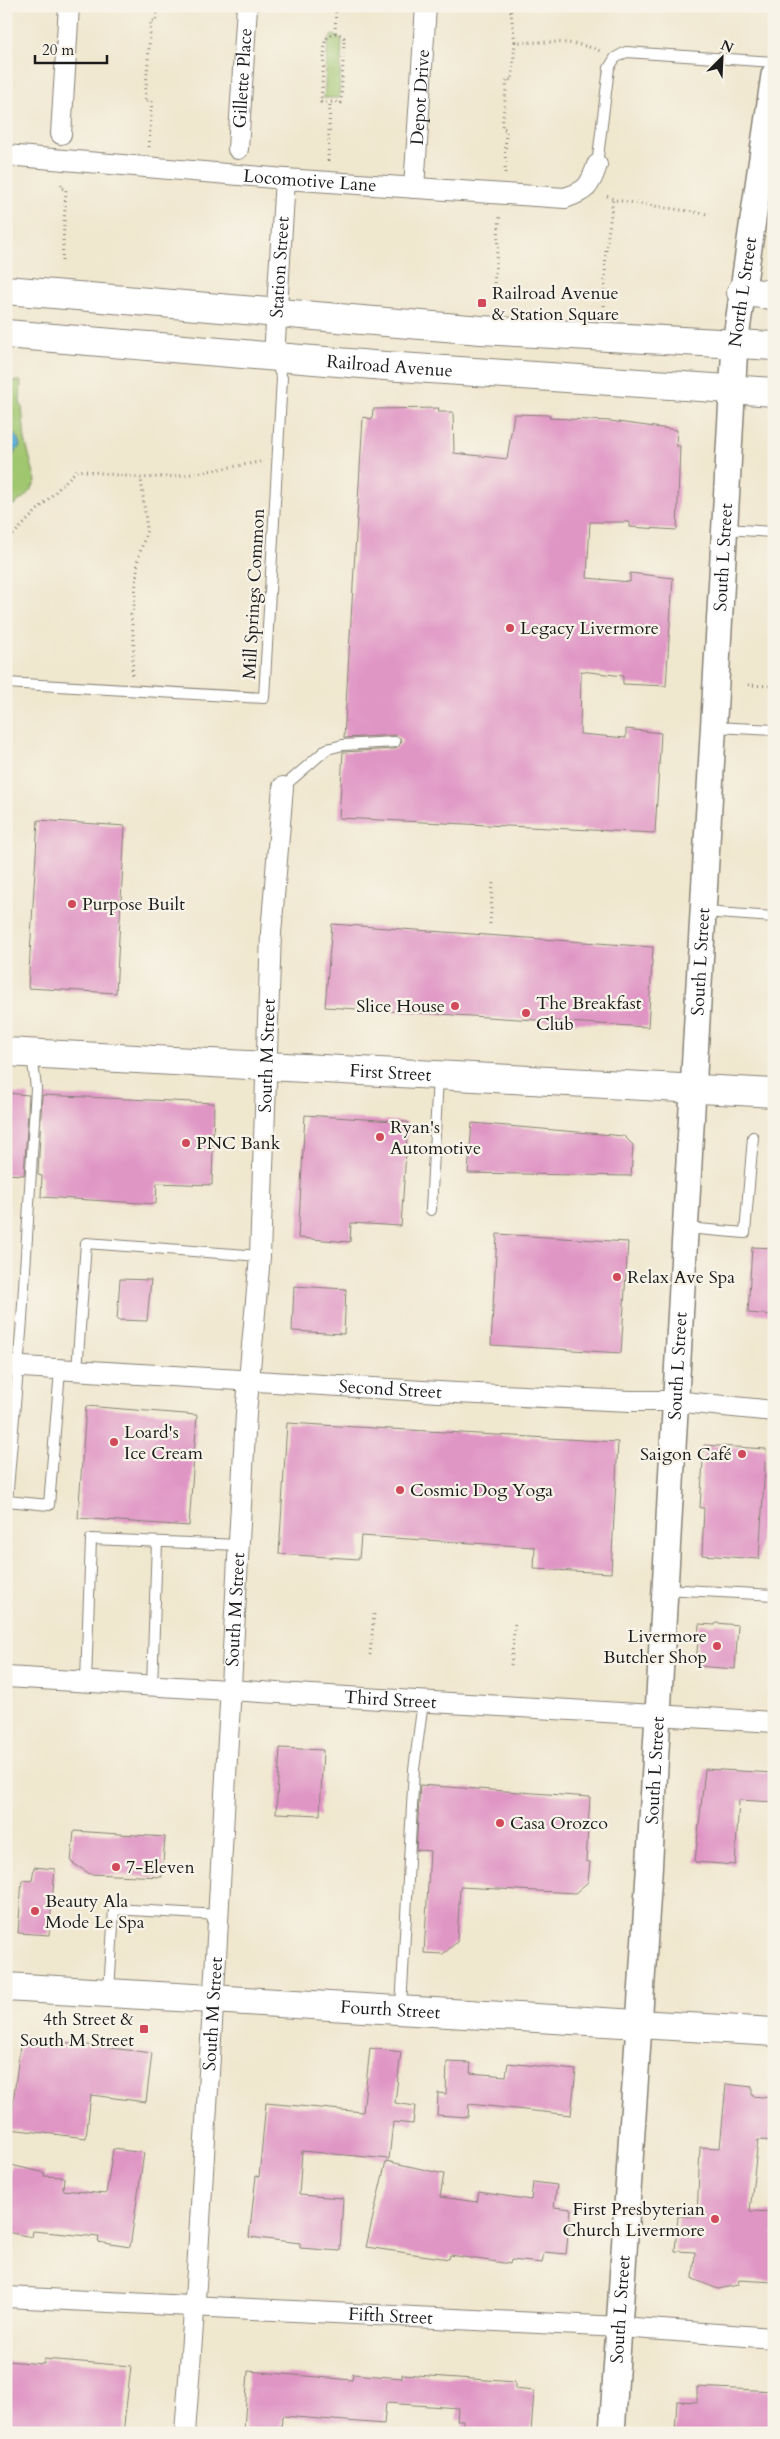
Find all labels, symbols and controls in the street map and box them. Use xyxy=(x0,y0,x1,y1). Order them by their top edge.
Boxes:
street label: Gillette Place xyxy=(227,27,258,129)
scale bar xyxy=(35,32,108,64)
north arrow xyxy=(698,32,748,82)
text: N xyxy=(718,35,737,58)
text: 20 m xyxy=(42,40,74,60)
street label: Depot Drive xyxy=(404,48,436,146)
street label: Locomotive Lane xyxy=(242,163,377,198)
street label: Station Street xyxy=(264,215,295,319)
street label: North L Street xyxy=(722,235,763,349)
place label: Railroad Avenue & Station Square xyxy=(492,281,619,327)
marker: Railroad Avenue & Station Square xyxy=(476,297,488,309)
street label: Railroad Avenue xyxy=(325,349,454,383)
street label: South L Street xyxy=(707,502,739,612)
street label: Mill Springs Common xyxy=(237,507,271,680)
place label: Legacy Livermore xyxy=(520,616,659,641)
marker: Legacy Livermore xyxy=(504,622,516,634)
place label: Purpose Built xyxy=(82,892,185,917)
marker: Purpose Built xyxy=(66,898,78,910)
street label: South L Street xyxy=(685,907,716,1016)
place label: The Breakfast Club xyxy=(536,991,642,1037)
place label: Slice House xyxy=(356,994,445,1019)
street label: South M Street xyxy=(252,998,281,1113)
marker: Slice House xyxy=(449,1000,461,1012)
marker: The Breakfast Club xyxy=(520,1007,532,1019)
street label: First Street xyxy=(349,1058,432,1087)
place label: Ryan's Automotive xyxy=(390,1115,481,1161)
place label: PNC Bank xyxy=(196,1131,281,1156)
marker: Ryan's Automotive xyxy=(374,1131,386,1143)
marker: PNC Bank xyxy=(180,1137,192,1149)
place label: Relax Ave Spa xyxy=(627,1265,735,1290)
marker: Relax Ave Spa xyxy=(611,1271,623,1283)
street label: South L Street xyxy=(662,1311,693,1421)
street label: Second Street xyxy=(338,1373,443,1405)
place label: Loard's Ice Cream xyxy=(124,1420,204,1466)
marker: Loard's Ice Cream xyxy=(108,1436,120,1448)
place label: Saigon Café xyxy=(640,1442,732,1467)
marker: Saigon Café xyxy=(736,1448,748,1460)
place label: Cosmic Dog Yoga xyxy=(410,1478,553,1503)
marker: Cosmic Dog Yoga xyxy=(394,1484,406,1496)
street label: South M Street xyxy=(220,1552,251,1667)
place label: Livermore Butcher Shop xyxy=(603,1624,707,1670)
marker: Livermore Butcher Shop xyxy=(711,1640,723,1652)
street label: Third Street xyxy=(343,1684,438,1715)
street label: South L Street xyxy=(639,1715,670,1825)
place label: Casa Orozco xyxy=(510,1811,608,1836)
marker: Casa Orozco xyxy=(494,1817,506,1829)
place label: 7-Eleven xyxy=(126,1855,195,1880)
marker: 7-Eleven xyxy=(110,1861,122,1873)
place label: Beauty Ala Mode Le Spa xyxy=(45,1889,145,1935)
marker: Beauty Ala Mode Le Spa xyxy=(29,1905,41,1917)
street label: South M Street xyxy=(197,1956,229,2072)
street label: Fourth Street xyxy=(340,1994,441,2025)
place label: 4th Street & South M Street xyxy=(20,2007,135,2053)
marker: 4th Street & South M Street xyxy=(138,2023,150,2035)
place label: First Presbyterian Church Livermore xyxy=(563,2197,706,2243)
marker: First Presbyterian Church Livermore xyxy=(709,2213,721,2225)
street label: South L Street xyxy=(604,2254,636,2364)
street label: Fifth Street xyxy=(348,2301,434,2330)

